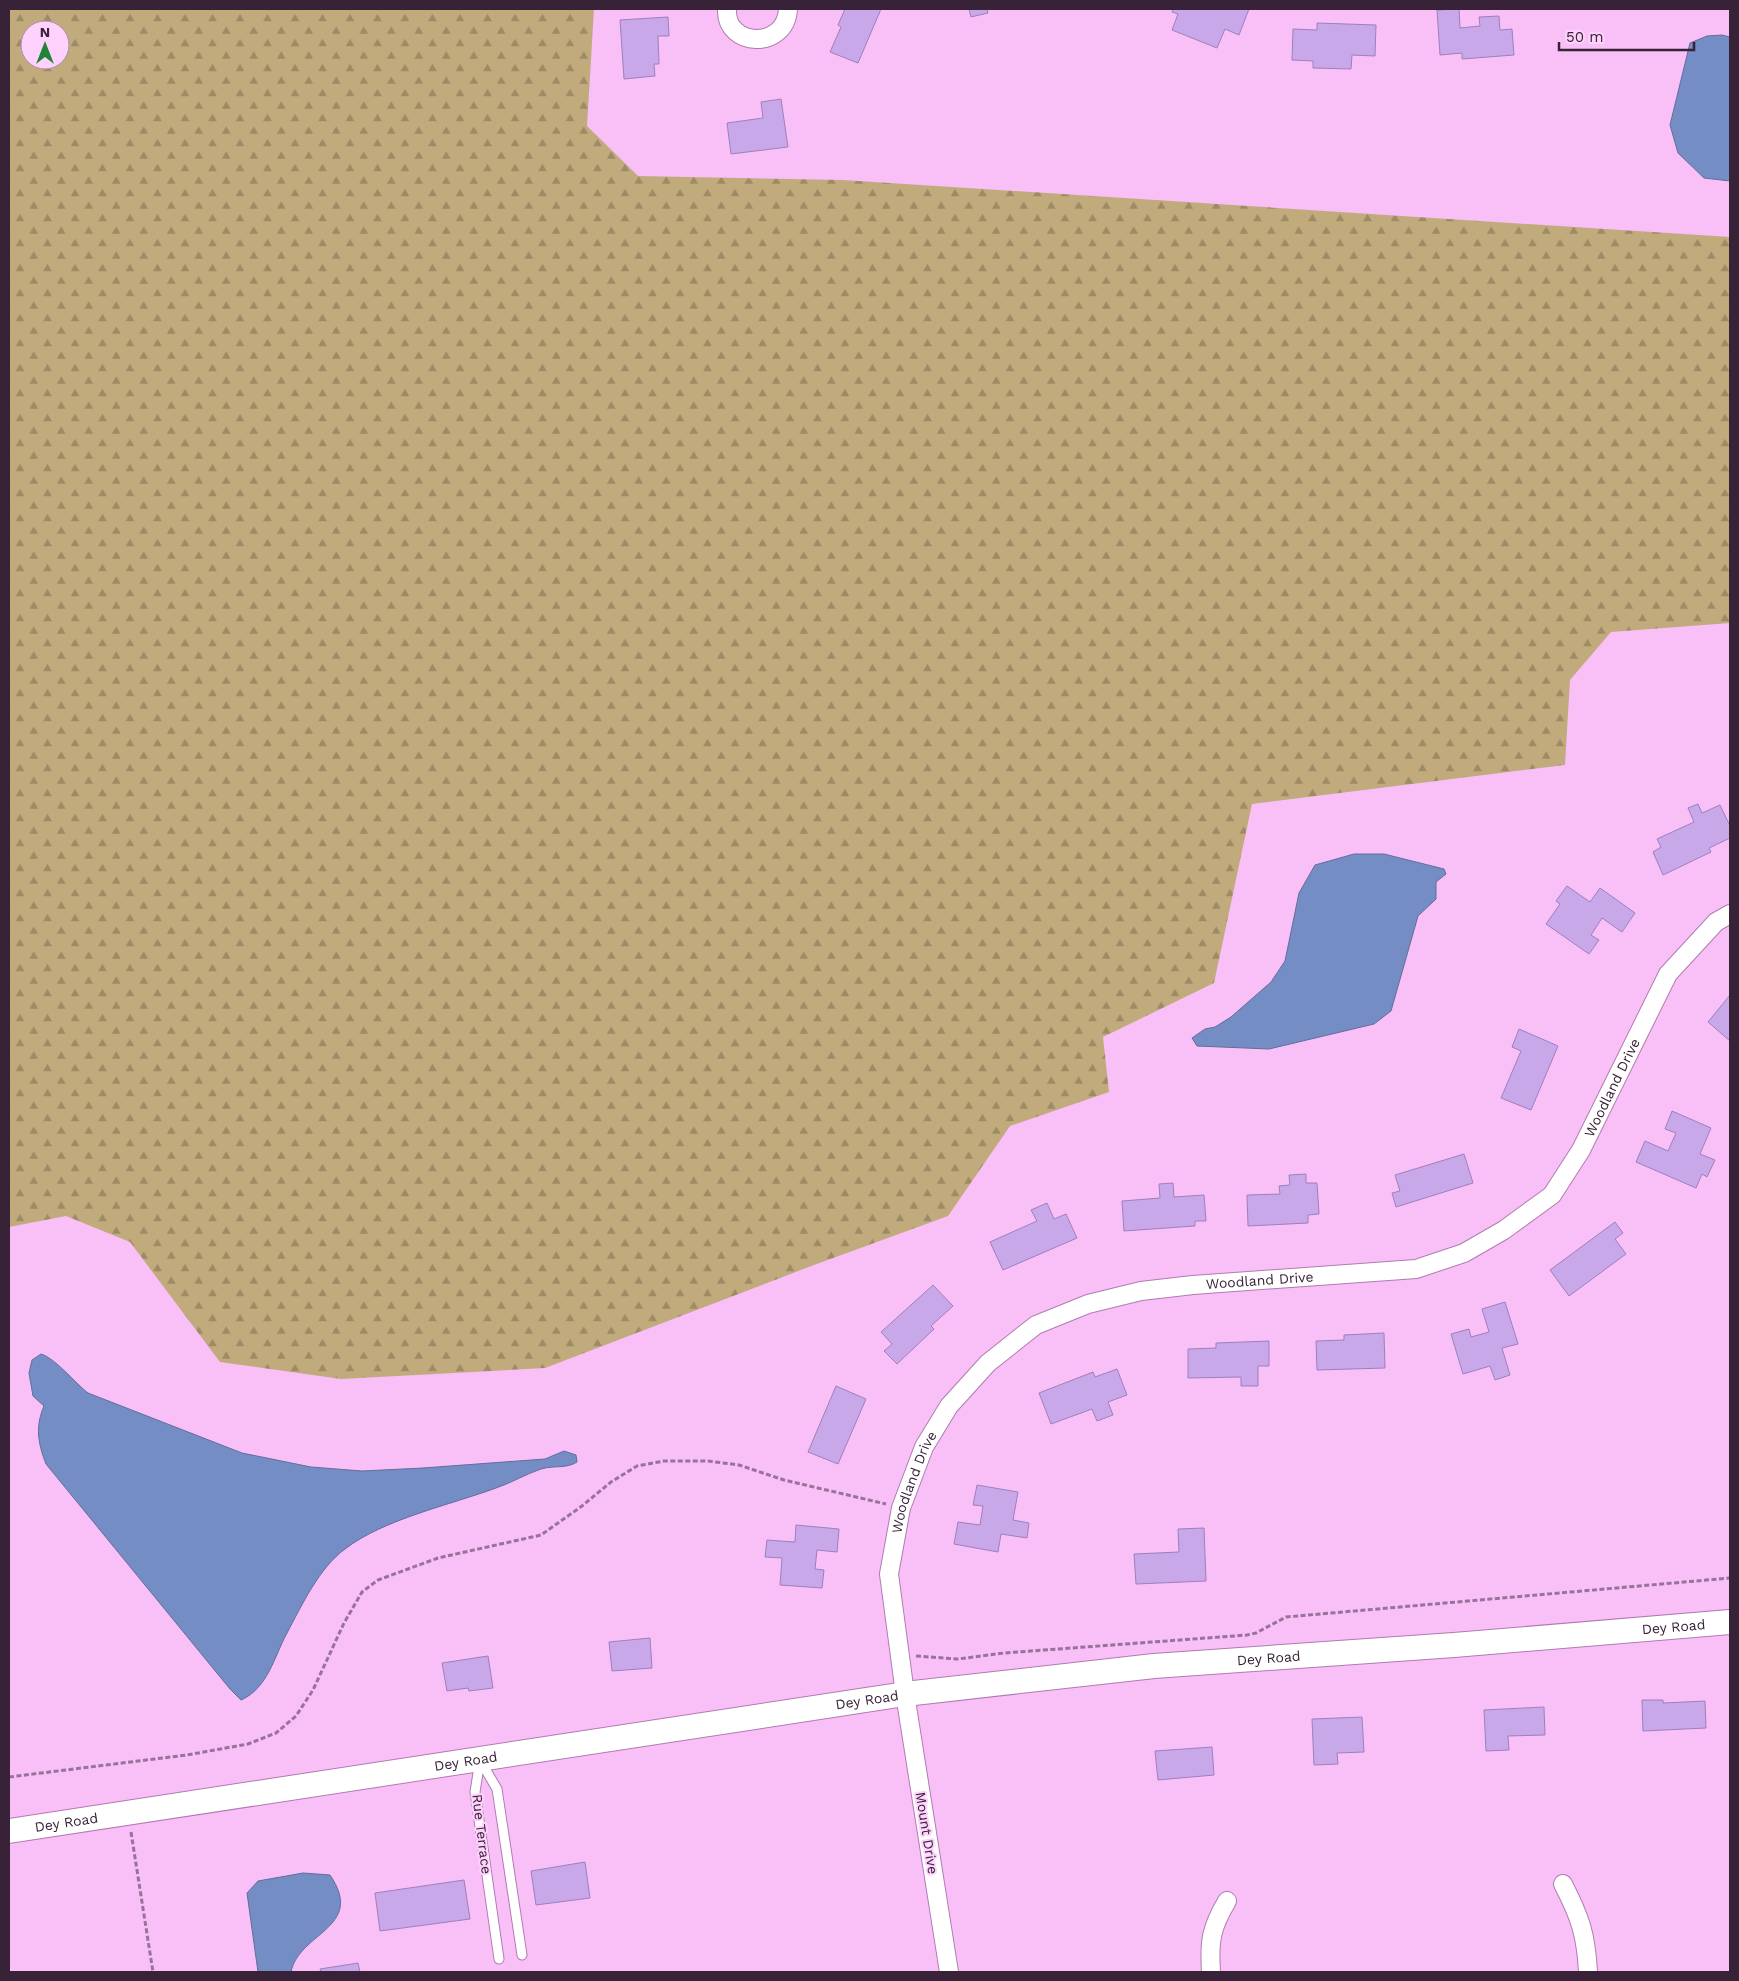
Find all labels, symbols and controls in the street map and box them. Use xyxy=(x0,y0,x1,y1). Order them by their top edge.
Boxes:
north arrow xyxy=(20,20,70,70)
scale bar xyxy=(1559,20,1694,52)
text: N xyxy=(40,24,50,40)
text: 50 m xyxy=(1566,28,1603,46)
street label: Woodland Drive xyxy=(1581,1036,1643,1139)
street label: Woodland Drive xyxy=(1205,1268,1314,1292)
street label: Woodland Drive xyxy=(889,1428,940,1535)
street label: Dey Road xyxy=(1641,1616,1706,1637)
street label: Dey Road xyxy=(1236,1648,1301,1668)
street label: Dey Road xyxy=(834,1687,900,1713)
street label: Dey Road xyxy=(433,1748,498,1774)
street label: Mount Drive xyxy=(913,1791,941,1875)
street label: Rue Terrace xyxy=(469,1793,495,1875)
street label: Dey Road xyxy=(34,1810,99,1835)

